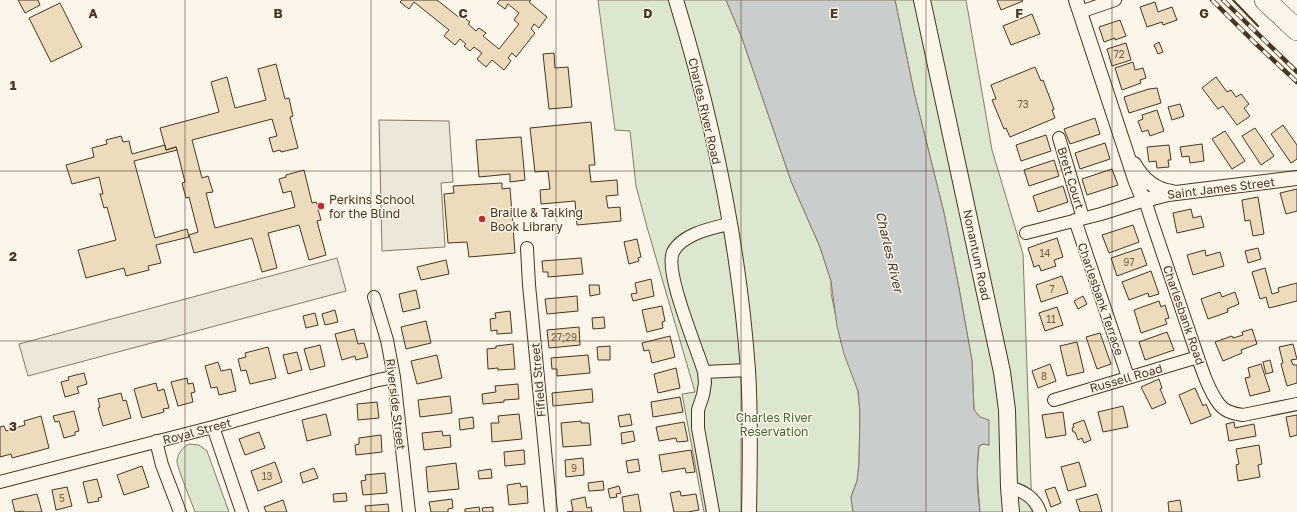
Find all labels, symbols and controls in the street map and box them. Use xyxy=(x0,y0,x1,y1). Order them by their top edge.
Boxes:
text: A xyxy=(88,5,98,21)
text: B xyxy=(273,5,283,21)
text: C xyxy=(458,5,468,21)
text: D xyxy=(643,5,653,21)
text: E xyxy=(830,5,838,21)
text: F xyxy=(1015,5,1023,21)
text: G xyxy=(1199,5,1209,21)
house number: 72 xyxy=(1113,48,1125,60)
street label: Charles River Road xyxy=(685,56,725,166)
text: 1 xyxy=(10,77,17,93)
house number: 73 xyxy=(1017,98,1029,110)
street label: Brett Court xyxy=(1054,145,1088,211)
street label: Saint James Street xyxy=(1166,174,1276,202)
place label: Perkins School for the Blind xyxy=(329,192,415,221)
marker: Perkins School for the Blind xyxy=(316,201,326,211)
place label: Braille & Talking Book Library xyxy=(490,205,583,234)
street label: Nonantum Road xyxy=(960,208,994,302)
water label: Charles River xyxy=(873,210,908,296)
marker: Braille & Talking Book Library xyxy=(477,214,487,224)
street label: Charlesbank Terrace xyxy=(1075,241,1127,357)
house number: 14 xyxy=(1040,247,1050,259)
text: 2 xyxy=(9,248,17,264)
house number: 97 xyxy=(1123,256,1135,268)
street label: Charlesbank Road xyxy=(1160,263,1208,367)
house number: 7 xyxy=(1049,283,1055,295)
house number: 11 xyxy=(1046,313,1056,325)
house number: 27;29 xyxy=(551,331,577,343)
street label: Fifield Street xyxy=(527,342,549,418)
street label: Riverside Street xyxy=(383,357,409,451)
street label: Russell Road xyxy=(1088,360,1164,396)
house number: 8 xyxy=(1041,370,1047,382)
park label: Charles River Reservation xyxy=(736,410,813,439)
street label: Royal Street xyxy=(161,415,233,447)
text: 3 xyxy=(9,418,17,434)
house number: 9 xyxy=(571,462,577,474)
house number: 13 xyxy=(262,470,272,482)
house number: 5 xyxy=(59,492,65,504)

